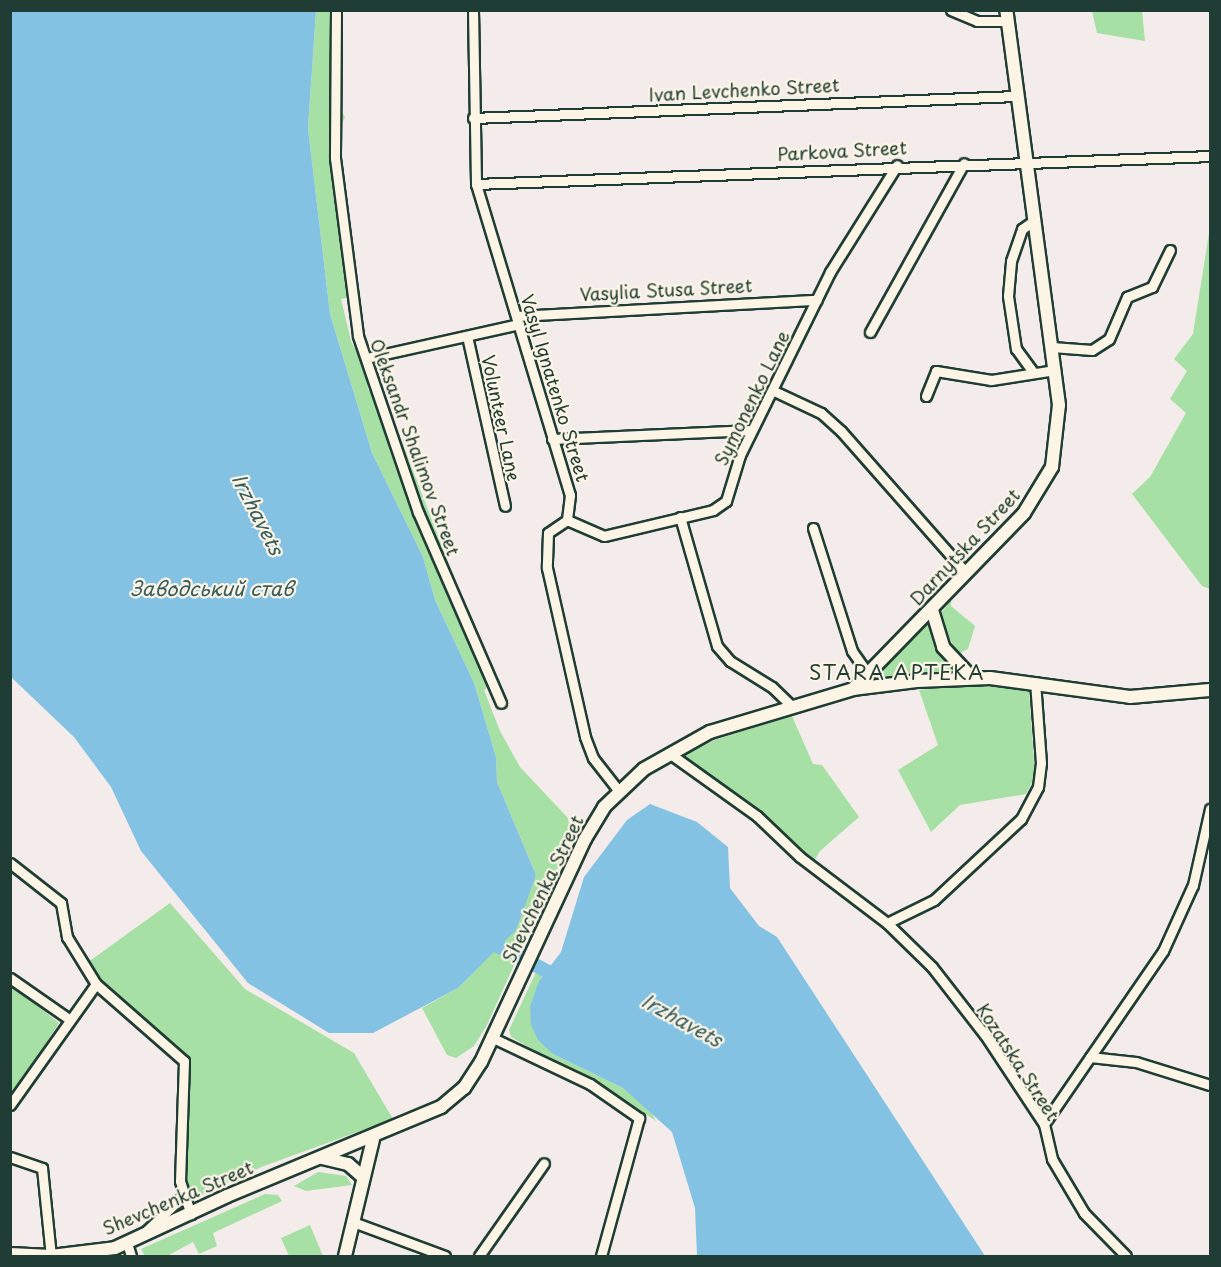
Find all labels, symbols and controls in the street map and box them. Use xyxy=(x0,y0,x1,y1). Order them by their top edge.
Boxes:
street label: Ivan Levchenko Street xyxy=(648,74,840,106)
street label: Parkova Street xyxy=(776,137,908,165)
street label: Vasylia Stusa Street xyxy=(579,275,753,305)
street label: Vasyl Ignatenko Street xyxy=(516,291,594,485)
street label: Symonenko Lane xyxy=(710,327,794,469)
street label: Oleksandr Shalimov Street xyxy=(365,335,465,559)
street label: Volunteer Lane xyxy=(477,352,525,484)
water label: Irzhavets xyxy=(227,469,289,559)
street label: Darnytska Street xyxy=(905,484,1025,610)
water label: Заводський став xyxy=(130,576,294,600)
district label: STARA APTEKA xyxy=(810,660,984,684)
street label: Shevchenka Street xyxy=(498,812,588,966)
water label: Irzhavets xyxy=(638,988,726,1052)
street label: Kozatska Street xyxy=(972,999,1064,1125)
street label: Shevchenka Street xyxy=(99,1156,257,1240)

